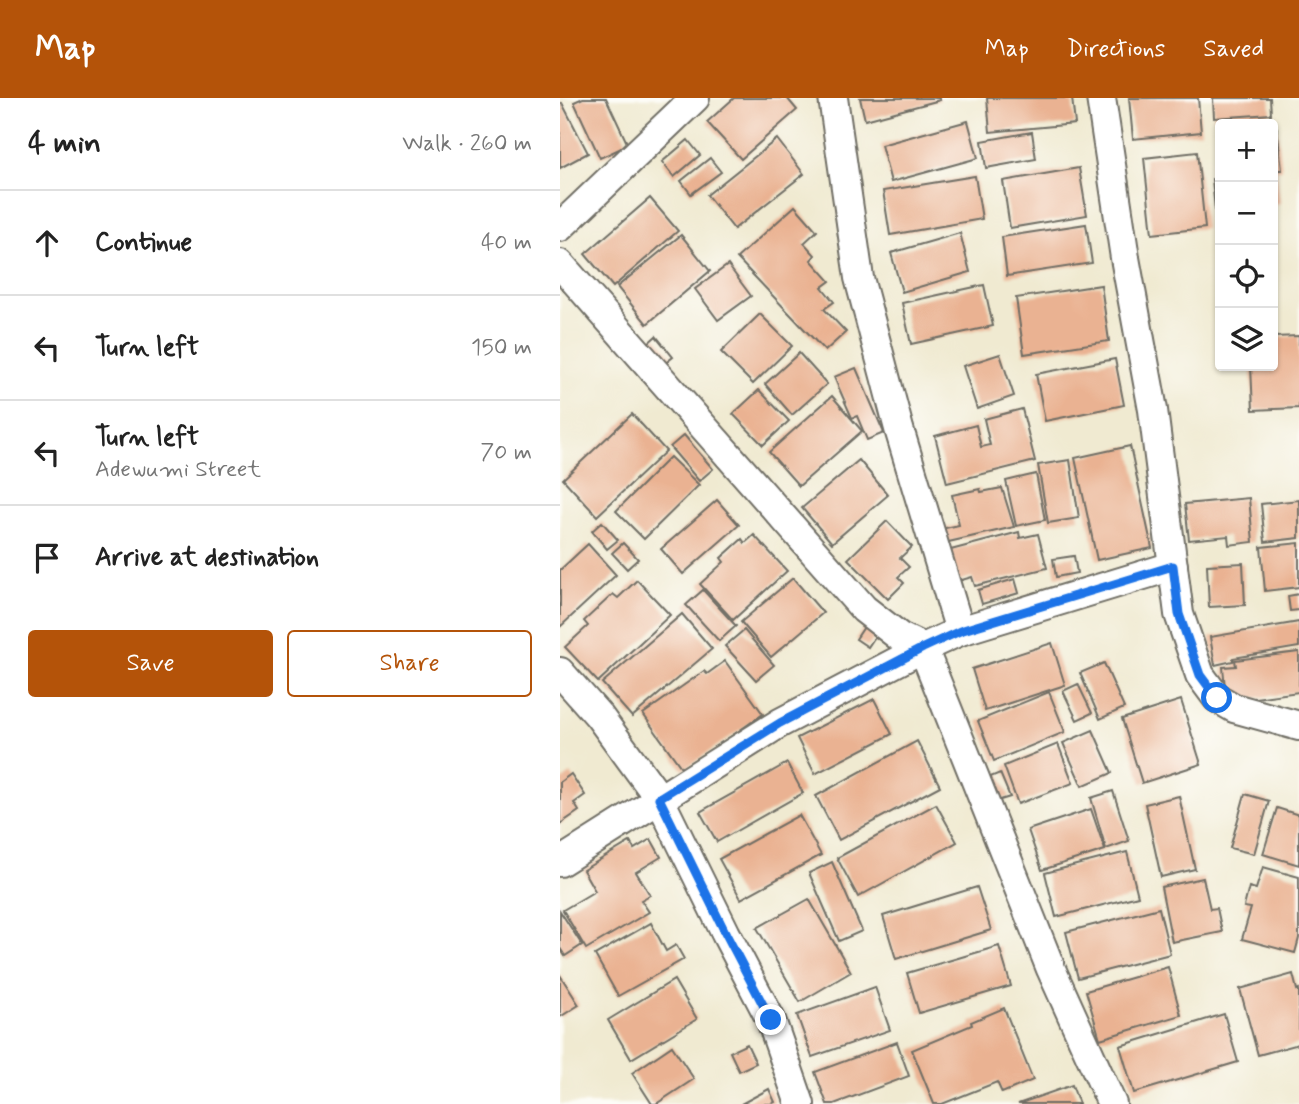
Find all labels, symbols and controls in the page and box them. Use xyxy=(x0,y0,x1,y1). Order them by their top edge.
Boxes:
text: Map xyxy=(35,27,95,71)
text: Map xyxy=(985,34,1029,65)
text: Directions xyxy=(1067,34,1165,65)
text: Saved xyxy=(1203,34,1264,65)
map controls xyxy=(1215,119,1278,371)
button: + xyxy=(1215,119,1278,182)
text: 4 min xyxy=(28,124,101,163)
text: Walk · 260 m xyxy=(402,129,532,159)
button: − xyxy=(1215,182,1278,245)
icon: ahead xyxy=(28,224,66,262)
text: Continue xyxy=(95,226,192,260)
text: 40 m xyxy=(481,228,532,258)
button: locate xyxy=(1215,245,1278,308)
button: layers xyxy=(1215,308,1278,371)
icon: left xyxy=(28,329,66,367)
text: Turn left xyxy=(95,331,199,365)
text: 150 m xyxy=(471,333,532,363)
text: Turn left xyxy=(95,421,199,455)
icon: left xyxy=(28,434,66,472)
text: 70 m xyxy=(480,438,532,468)
text: Adewumi Street xyxy=(95,455,261,485)
icon: arrive xyxy=(28,539,66,577)
text: Arrive at destination xyxy=(95,541,319,575)
button: Save xyxy=(28,630,273,697)
button: Share xyxy=(287,630,532,697)
route start xyxy=(1201,682,1232,713)
route end xyxy=(755,1004,786,1035)

